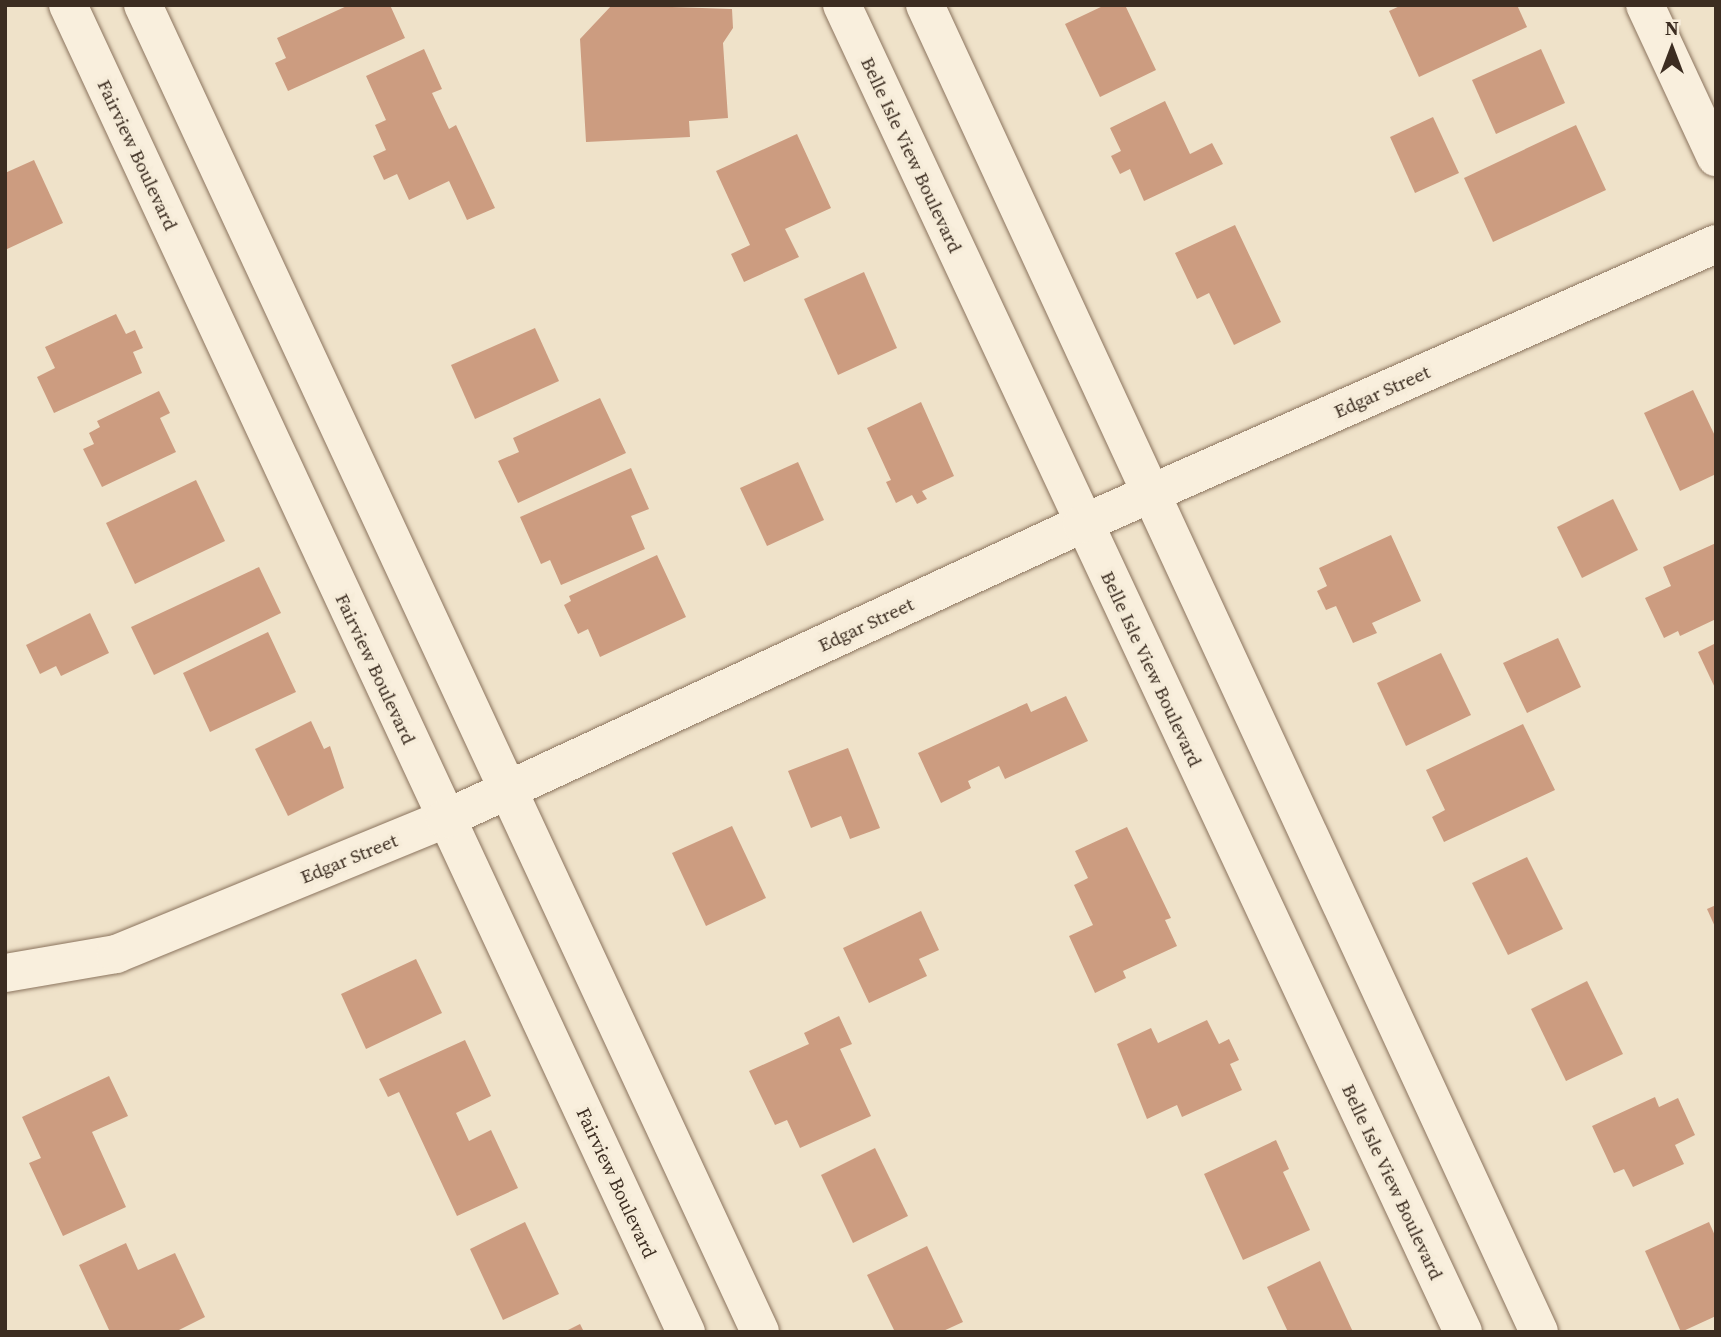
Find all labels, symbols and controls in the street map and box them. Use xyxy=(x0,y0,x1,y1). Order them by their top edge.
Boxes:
north arrow xyxy=(1637,14,1707,84)
text: N xyxy=(1665,15,1679,41)
street label: Belle Isle View Boulevard xyxy=(856,53,966,257)
street label: Fairview Boulevard xyxy=(92,76,182,234)
street label: Edgar Street xyxy=(1330,361,1434,423)
street label: Belle Isle View Boulevard xyxy=(1096,567,1206,771)
street label: Fairview Boulevard xyxy=(330,590,420,748)
street label: Edgar Street xyxy=(815,593,917,657)
street label: Edgar Street xyxy=(297,829,401,889)
street label: Belle Isle View Boulevard xyxy=(1337,1080,1447,1284)
street label: Fairview Boulevard xyxy=(571,1104,661,1262)

